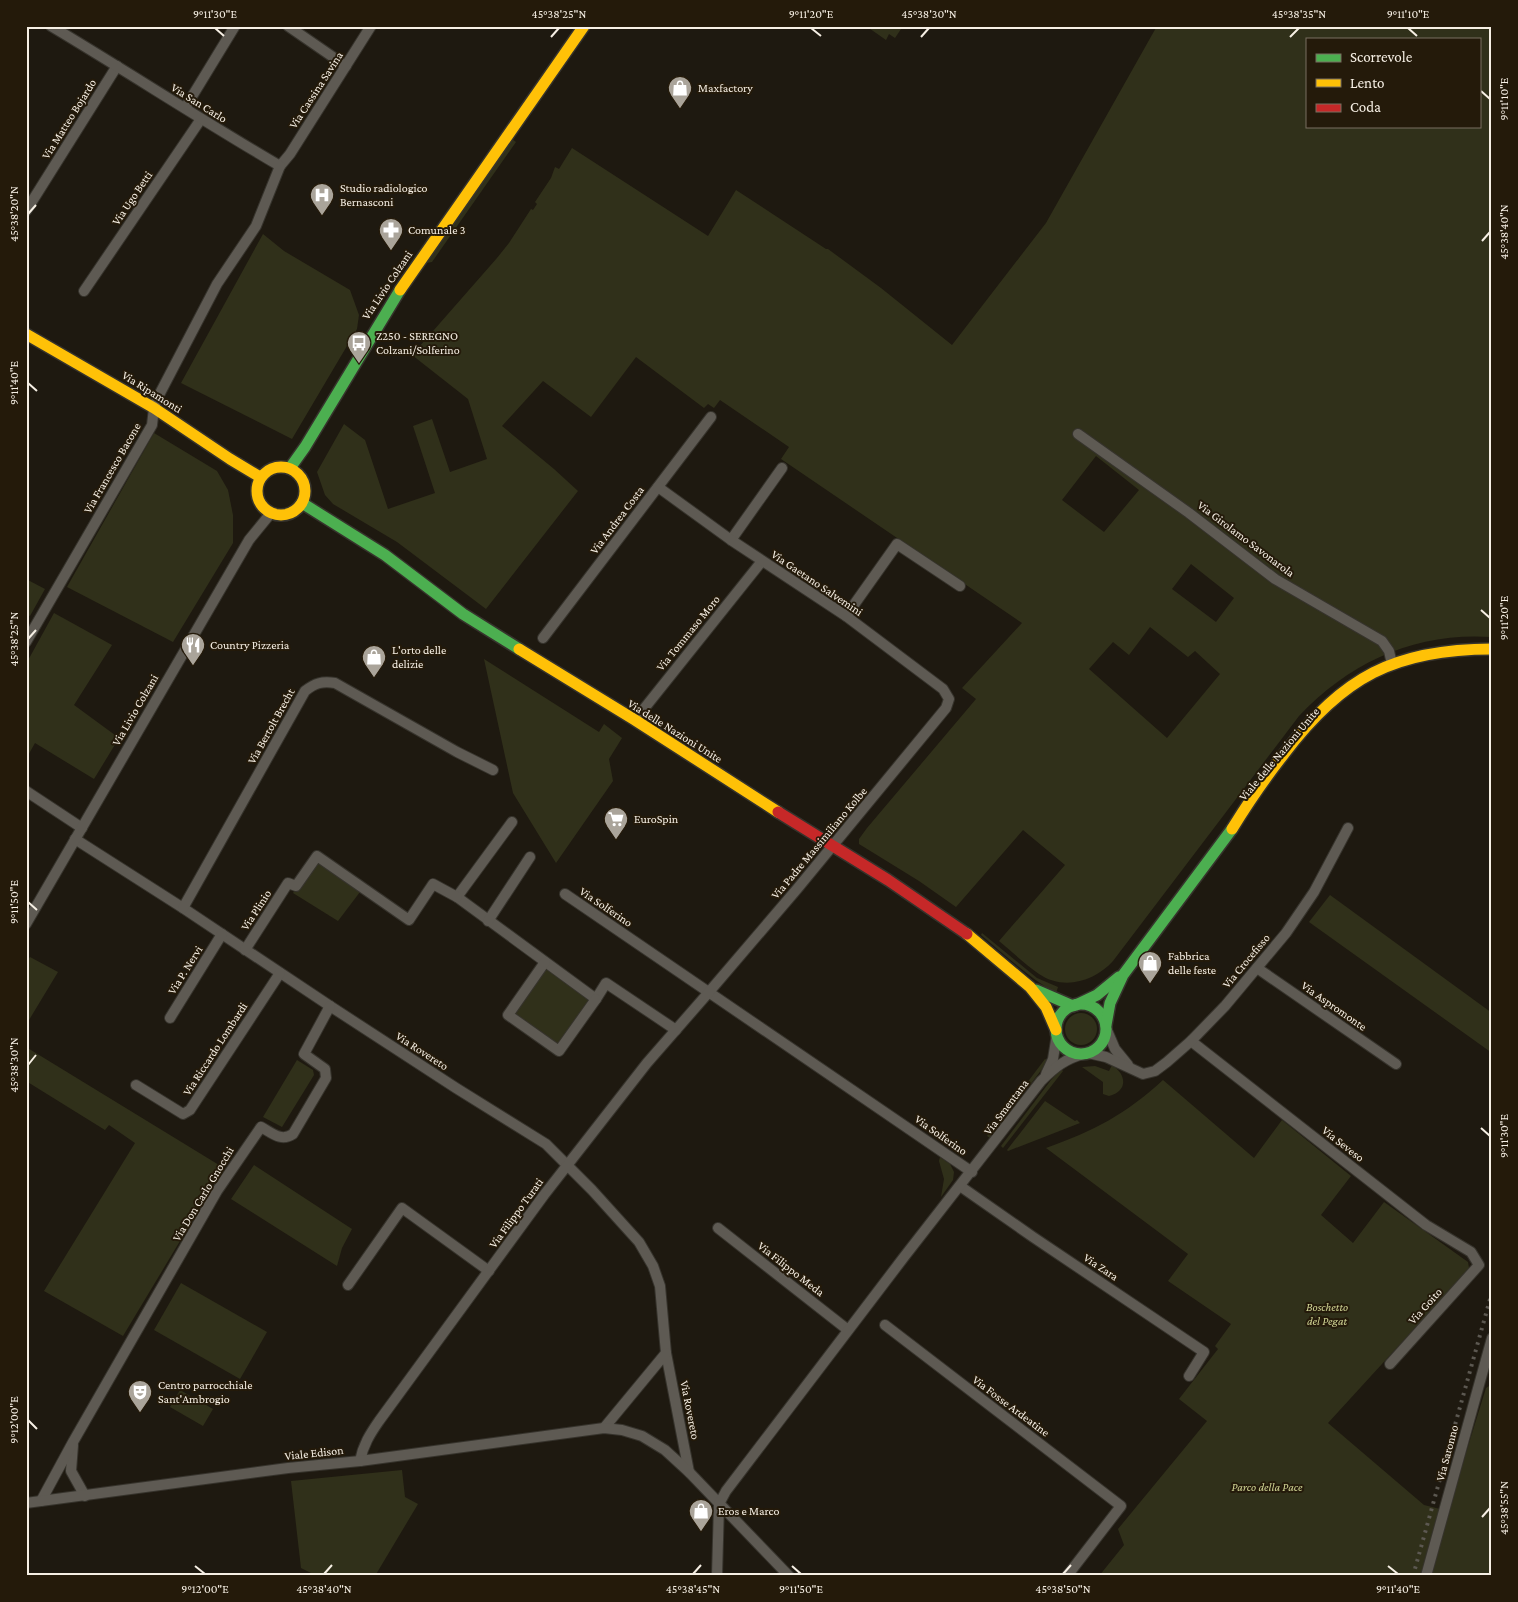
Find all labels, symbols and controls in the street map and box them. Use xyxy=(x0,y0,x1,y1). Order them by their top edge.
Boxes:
text: 9°11'30"E xyxy=(193,7,238,21)
text: 45°38'25"N xyxy=(532,7,586,21)
text: 9°11'20"E xyxy=(789,7,834,21)
text: 45°38'30"N xyxy=(901,7,957,21)
text: 45°38'35"N xyxy=(1272,7,1326,21)
text: 9°11'10"E xyxy=(1387,7,1430,21)
legend xyxy=(1306,38,1480,128)
street label: Via Cassina Savina xyxy=(286,49,346,131)
text: Scorrevole xyxy=(1350,49,1413,65)
shop icon: Maxfactory xyxy=(667,75,693,109)
text: Lento xyxy=(1350,75,1384,91)
street label: Via Matteo Bojardo xyxy=(39,76,99,162)
text: 9°11'10"E xyxy=(1497,77,1511,120)
street label: Via San Carlo xyxy=(168,80,230,126)
place label: Maxfactory xyxy=(698,81,753,95)
text: Coda xyxy=(1350,99,1381,115)
street label: Via Ugo Betti xyxy=(109,168,155,228)
place label: Studio radiologico Bernasconi xyxy=(340,181,428,209)
hospital icon: Studio radiologico Bernasconi xyxy=(309,182,335,216)
text: 45°38'20"N xyxy=(7,186,21,242)
text: 45°38'40"N xyxy=(1497,204,1511,260)
pharmacy icon: Comunale 3 xyxy=(378,217,404,251)
place label: Comunale 3 xyxy=(408,223,466,237)
street label: Via Livio Colzani xyxy=(359,248,415,322)
place label: Z250 - SEREGNO Colzani/Solferino xyxy=(376,329,460,357)
bus stop icon: Z250 - SEREGNO Colzani/Solferino xyxy=(346,330,372,364)
text: 9°11'40"E xyxy=(7,360,21,405)
street label: Via Ripamonti xyxy=(119,368,185,416)
street label: Via Francesco Bacone xyxy=(80,420,144,516)
street label: Via Andrea Costa xyxy=(587,483,647,557)
street label: Via Girolamo Savonarola xyxy=(1195,498,1298,580)
street label: Via Gaetano Salvemini xyxy=(769,547,865,619)
street label: Via Tommaso Moro xyxy=(653,592,723,674)
text: 9°11'20"E xyxy=(1497,595,1511,640)
text: 45°38'25"N xyxy=(7,612,21,666)
restaurant icon: Country Pizzeria xyxy=(180,632,206,666)
place label: Country Pizzeria xyxy=(210,638,290,652)
place label: L'orto delle delizie xyxy=(392,643,446,671)
shop icon: L'orto delle delizie xyxy=(361,644,387,678)
street label: Via Livio Colzani xyxy=(109,672,161,748)
street label: Via Bertolt Brecht xyxy=(244,685,298,766)
street label: Via delle Nazioni Unite xyxy=(625,696,725,766)
street label: Viale delle Nazioni Unite xyxy=(1236,705,1322,803)
street label: Via Padre Massimiliano Kolbe xyxy=(768,784,870,902)
supermarket icon: EuroSpin xyxy=(603,806,629,840)
place label: EuroSpin xyxy=(634,812,679,826)
text: 9°11'50"E xyxy=(7,880,21,924)
street label: Via Solferino xyxy=(577,884,635,930)
street label: Via Plinio xyxy=(238,887,274,933)
street label: Via Crocefisso xyxy=(1219,931,1273,991)
street label: Via P. Nervi xyxy=(165,943,205,997)
place label: Fabbrica delle feste xyxy=(1168,949,1216,977)
shop icon: Fabbrica delle feste xyxy=(1137,950,1163,984)
street label: Via Aspromonte xyxy=(1299,978,1369,1034)
street label: Via Riccardo Lombardi xyxy=(180,1000,250,1098)
street label: Via Rovereto xyxy=(393,1029,451,1073)
text: 45°38'30"N xyxy=(7,1037,21,1093)
street label: Via Smentana xyxy=(981,1076,1032,1138)
street label: Via Solferino xyxy=(912,1112,970,1158)
text: 9°11'30"E xyxy=(1497,1113,1511,1158)
street label: Via Seveso xyxy=(1319,1123,1367,1165)
street label: Via Don Carlo Gnocchi xyxy=(169,1144,237,1244)
street label: Via Filippo Turati xyxy=(486,1175,546,1251)
street label: Via Filippo Meda xyxy=(755,1239,827,1300)
street label: Via Zara xyxy=(1081,1250,1121,1284)
street label: Via Goito xyxy=(1405,1285,1445,1327)
park label: Boschetto del Pegat xyxy=(1306,1300,1348,1328)
street label: Via Fosse Ardeatine xyxy=(970,1372,1052,1440)
place label: Centro parrocchiale Sant'Ambrogio xyxy=(158,1378,252,1406)
theatre icon: Centro parrocchiale Sant'Ambrogio xyxy=(127,1379,153,1413)
street label: Via Rovereto xyxy=(677,1379,703,1441)
text: 9°12'00"E xyxy=(7,1396,21,1444)
street label: Via Saronno xyxy=(1433,1423,1461,1483)
street label: Viale Edison xyxy=(284,1443,345,1463)
park label: Parco della Pace xyxy=(1231,1480,1303,1494)
text: 45°38'55"N xyxy=(1497,1481,1511,1535)
shop icon: Eros e Marco xyxy=(688,1498,714,1532)
place label: Eros e Marco xyxy=(718,1504,779,1518)
text: 9°12'00"E xyxy=(181,1582,229,1596)
text: 45°38'40"N xyxy=(296,1582,352,1596)
text: 45°38'45"N xyxy=(666,1582,720,1596)
text: 9°11'50"E xyxy=(779,1582,823,1596)
text: 45°38'50"N xyxy=(1035,1582,1091,1596)
text: 9°11'40"E xyxy=(1376,1582,1421,1596)

